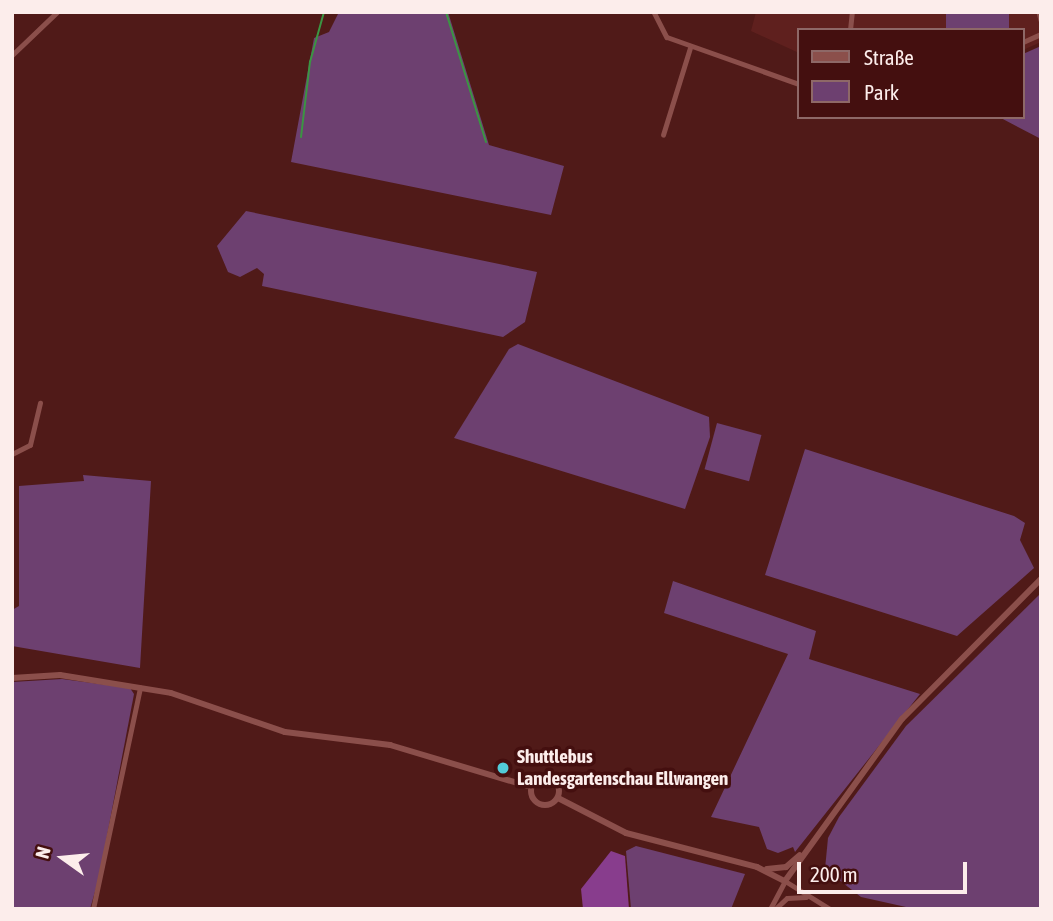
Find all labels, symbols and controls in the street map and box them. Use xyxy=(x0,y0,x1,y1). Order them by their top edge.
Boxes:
legend xyxy=(797,28,1025,119)
text: Straße xyxy=(864,45,914,69)
text: Park xyxy=(864,80,899,104)
place label: Shuttlebus Landesgartenschau Ellwangen xyxy=(517,746,728,790)
marker: Shuttlebus Landesgartenschau Ellwangen xyxy=(495,760,511,776)
north arrow xyxy=(28,823,98,893)
text: N xyxy=(31,844,55,861)
scale bar xyxy=(801,848,971,892)
text: 200 m xyxy=(810,862,858,886)

